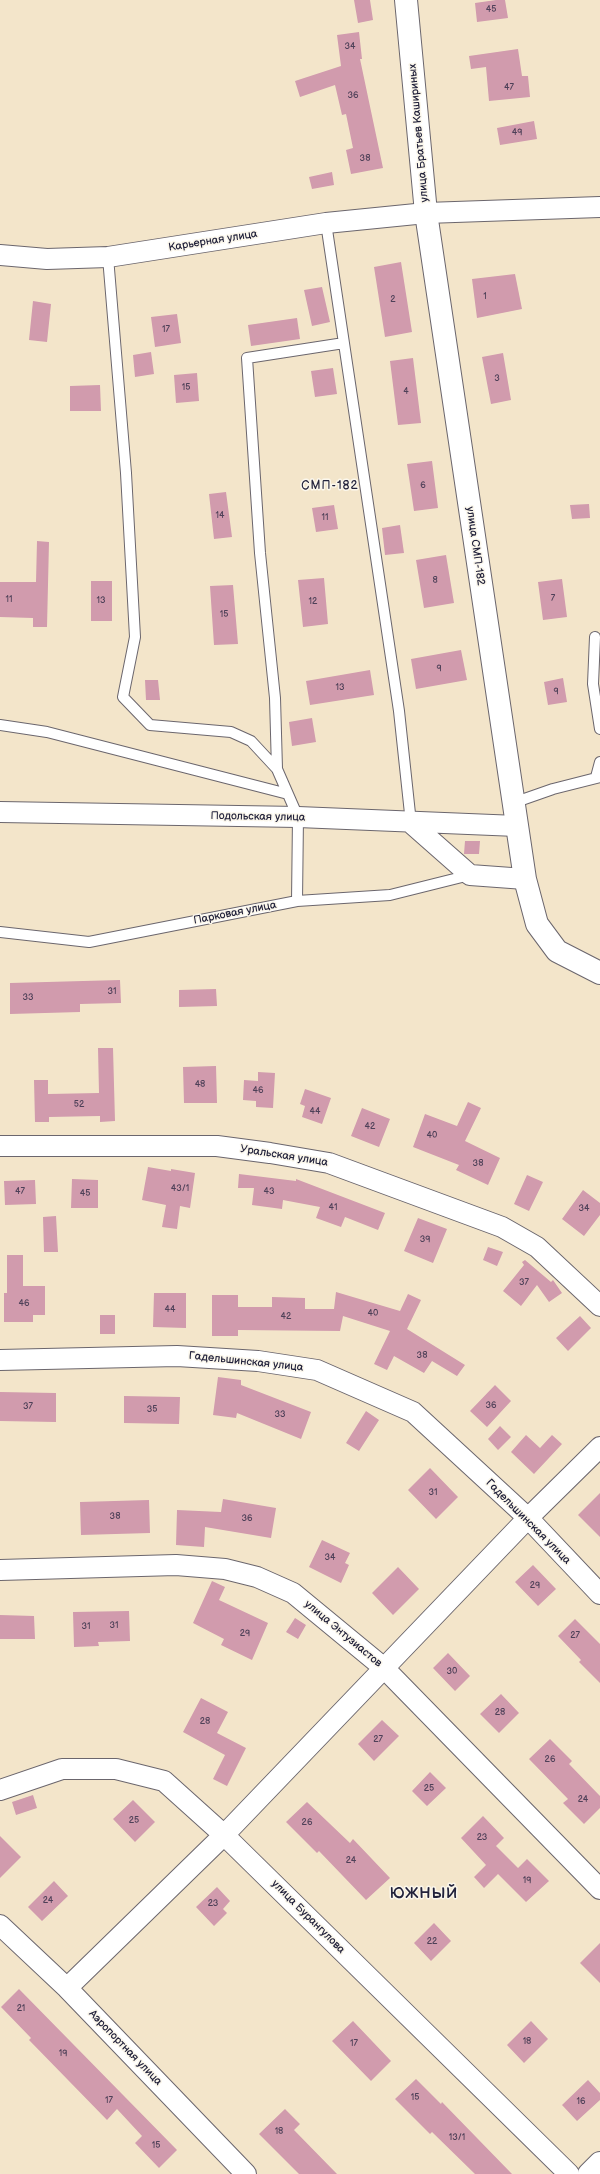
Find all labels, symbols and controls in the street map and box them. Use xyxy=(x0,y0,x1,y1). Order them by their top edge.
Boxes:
house number: 45 xyxy=(486,5,496,15)
house number: 34 xyxy=(344,42,356,52)
street label: улица Братьев Кашириных xyxy=(406,63,432,203)
house number: 47 xyxy=(504,83,514,93)
house number: 36 xyxy=(347,91,359,101)
house number: 49 xyxy=(512,128,522,138)
house number: 38 xyxy=(360,154,370,164)
street label: Карьерная улица xyxy=(168,227,258,255)
house number: 1 xyxy=(483,292,487,302)
house number: 2 xyxy=(390,295,396,305)
house number: 17 xyxy=(162,325,170,335)
house number: 3 xyxy=(494,374,500,384)
house number: 15 xyxy=(182,383,190,393)
house number: 4 xyxy=(403,387,409,397)
district label: СМП-182 xyxy=(301,479,359,493)
house number: 6 xyxy=(420,481,426,491)
street label: улица СМП-182 xyxy=(463,506,487,586)
house number: 14 xyxy=(216,511,224,521)
house number: 11 xyxy=(322,513,328,523)
house number: 8 xyxy=(432,576,438,586)
house number: 7 xyxy=(551,594,555,604)
house number: 11 xyxy=(6,595,12,605)
house number: 13 xyxy=(96,596,106,606)
house number: 12 xyxy=(309,597,317,607)
house number: 15 xyxy=(220,610,228,620)
house number: 9 xyxy=(436,664,442,674)
house number: 13 xyxy=(335,683,345,693)
house number: 9 xyxy=(553,687,559,697)
street label: Подольская улица xyxy=(211,810,305,824)
street label: Парковая улица xyxy=(192,898,278,928)
house number: 31 xyxy=(107,987,117,997)
house number: 33 xyxy=(22,993,34,1003)
house number: 48 xyxy=(195,1080,205,1090)
house number: 46 xyxy=(253,1086,263,1096)
house number: 52 xyxy=(74,1100,84,1110)
house number: 44 xyxy=(310,1107,320,1117)
house number: 42 xyxy=(365,1122,375,1132)
house number: 40 xyxy=(427,1131,437,1141)
street label: Уральская улица xyxy=(239,1143,329,1169)
house number: 38 xyxy=(473,1159,483,1169)
house number: 43/1 xyxy=(171,1184,189,1194)
house number: 47 xyxy=(15,1187,25,1197)
house number: 43 xyxy=(263,1187,275,1197)
house number: 45 xyxy=(80,1189,90,1199)
house number: 41 xyxy=(329,1203,337,1213)
house number: 34 xyxy=(578,1204,590,1214)
house number: 39 xyxy=(420,1235,430,1245)
house number: 37 xyxy=(519,1278,529,1288)
house number: 46 xyxy=(19,1299,29,1309)
house number: 44 xyxy=(165,1305,175,1315)
house number: 40 xyxy=(368,1309,378,1319)
house number: 42 xyxy=(281,1312,291,1322)
street label: Гадельшинская улица xyxy=(188,1349,304,1375)
house number: 38 xyxy=(417,1351,427,1361)
house number: 36 xyxy=(485,1401,497,1411)
house number: 37 xyxy=(23,1402,33,1412)
house number: 35 xyxy=(147,1405,157,1415)
house number: 33 xyxy=(274,1410,286,1420)
street label: Гадельшинская улица xyxy=(483,1477,573,1567)
house number: 31 xyxy=(428,1488,438,1498)
house number: 38 xyxy=(110,1512,120,1522)
house number: 36 xyxy=(241,1514,253,1524)
house number: 34 xyxy=(324,1553,336,1563)
house number: 29 xyxy=(530,1581,540,1591)
street label: улица Энтузиастов xyxy=(302,1598,384,1670)
house number: 31 xyxy=(109,1621,119,1631)
house number: 31 xyxy=(81,1622,91,1632)
house number: 29 xyxy=(240,1629,250,1639)
house number: 27 xyxy=(570,1631,580,1641)
house number: 30 xyxy=(447,1667,457,1677)
house number: 28 xyxy=(495,1708,505,1718)
house number: 28 xyxy=(200,1717,210,1727)
house number: 27 xyxy=(373,1735,383,1745)
house number: 26 xyxy=(545,1755,555,1765)
house number: 25 xyxy=(424,1784,434,1794)
house number: 24 xyxy=(578,1795,588,1805)
house number: 25 xyxy=(129,1816,139,1826)
house number: 26 xyxy=(302,1818,312,1828)
house number: 23 xyxy=(477,1833,487,1843)
house number: 24 xyxy=(346,1856,356,1866)
house number: 19 xyxy=(523,1876,531,1886)
street label: улица Бурангулова xyxy=(268,1877,348,1957)
district label: ЮЖНЫЙ xyxy=(390,1885,458,1903)
house number: 24 xyxy=(43,1896,53,1906)
house number: 23 xyxy=(208,1899,218,1909)
house number: 22 xyxy=(427,1937,437,1947)
house number: 21 xyxy=(17,2004,25,2014)
street label: Аэропортная улица xyxy=(86,2008,164,2088)
house number: 18 xyxy=(523,2037,531,2047)
house number: 17 xyxy=(350,2039,358,2049)
house number: 19 xyxy=(59,2049,67,2059)
house number: 15 xyxy=(411,2093,419,2103)
house number: 17 xyxy=(105,2096,113,2106)
house number: 16 xyxy=(577,2097,585,2107)
house number: 18 xyxy=(275,2127,283,2137)
house number: 13/1 xyxy=(449,2133,465,2143)
house number: 15 xyxy=(152,2141,160,2151)

